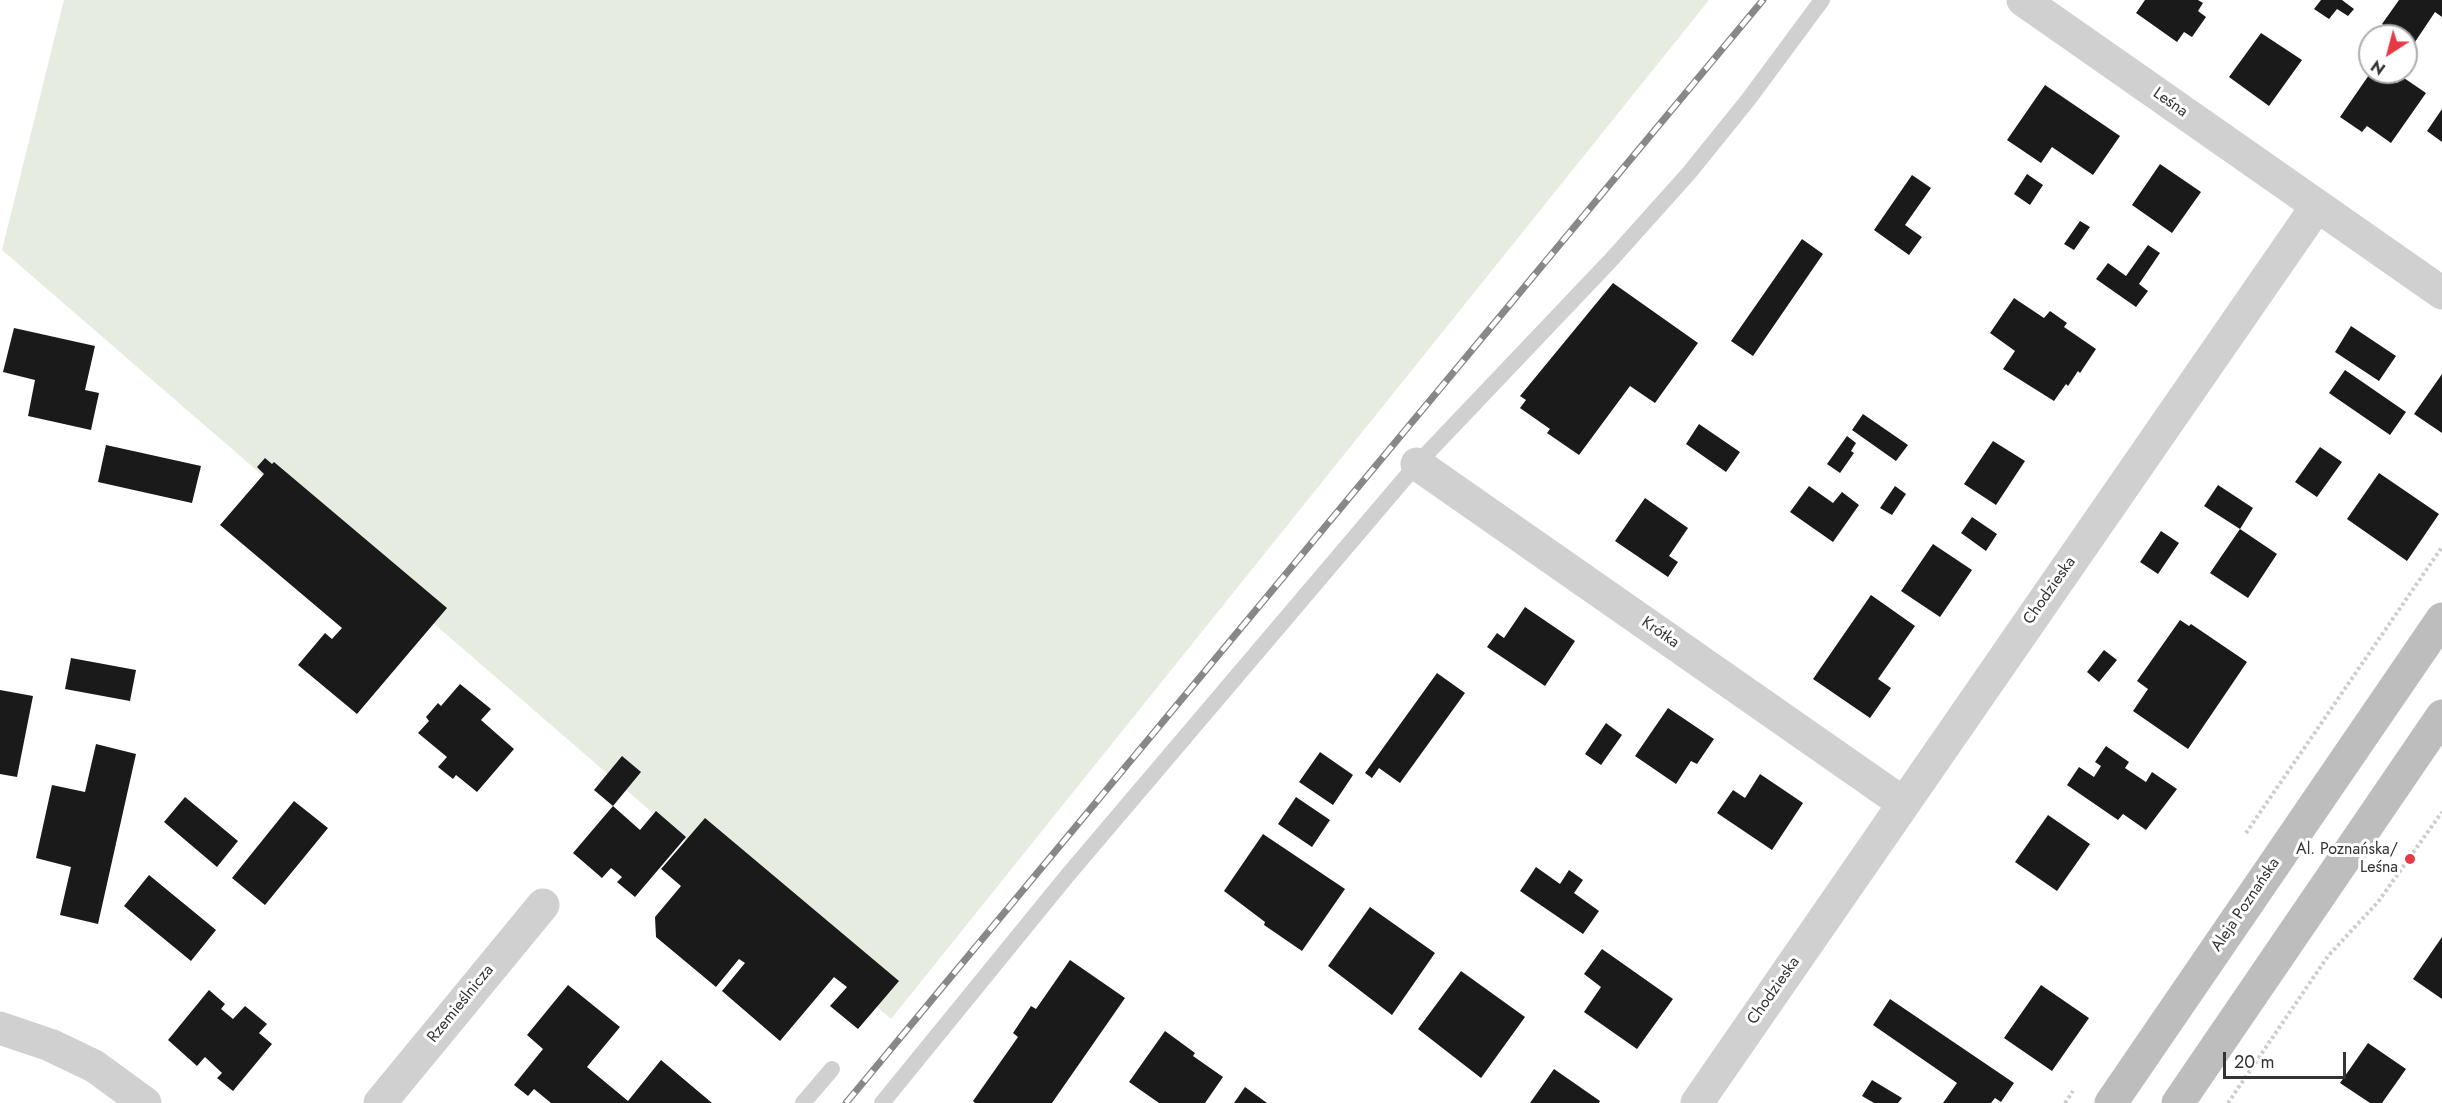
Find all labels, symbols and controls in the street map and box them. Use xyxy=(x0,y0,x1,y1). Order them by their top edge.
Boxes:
north arrow xyxy=(2358,24,2418,84)
text: N xyxy=(2366,54,2390,80)
street label: Leśna xyxy=(2149,84,2191,122)
street label: Chodzieska xyxy=(2020,553,2080,629)
street label: Krótka xyxy=(1637,613,1683,653)
place label: Al. Poznańska/ Leśna xyxy=(2296,840,2398,878)
marker: Al. Poznańska/ Leśna xyxy=(2403,852,2417,866)
street label: Aleja Poznańska xyxy=(2208,855,2284,955)
street label: Chodzieska xyxy=(1744,953,1804,1029)
street label: Rzemieślnicza xyxy=(424,961,498,1047)
scale bar xyxy=(2226,1040,2349,1078)
text: 20 m xyxy=(2234,1049,2274,1075)

